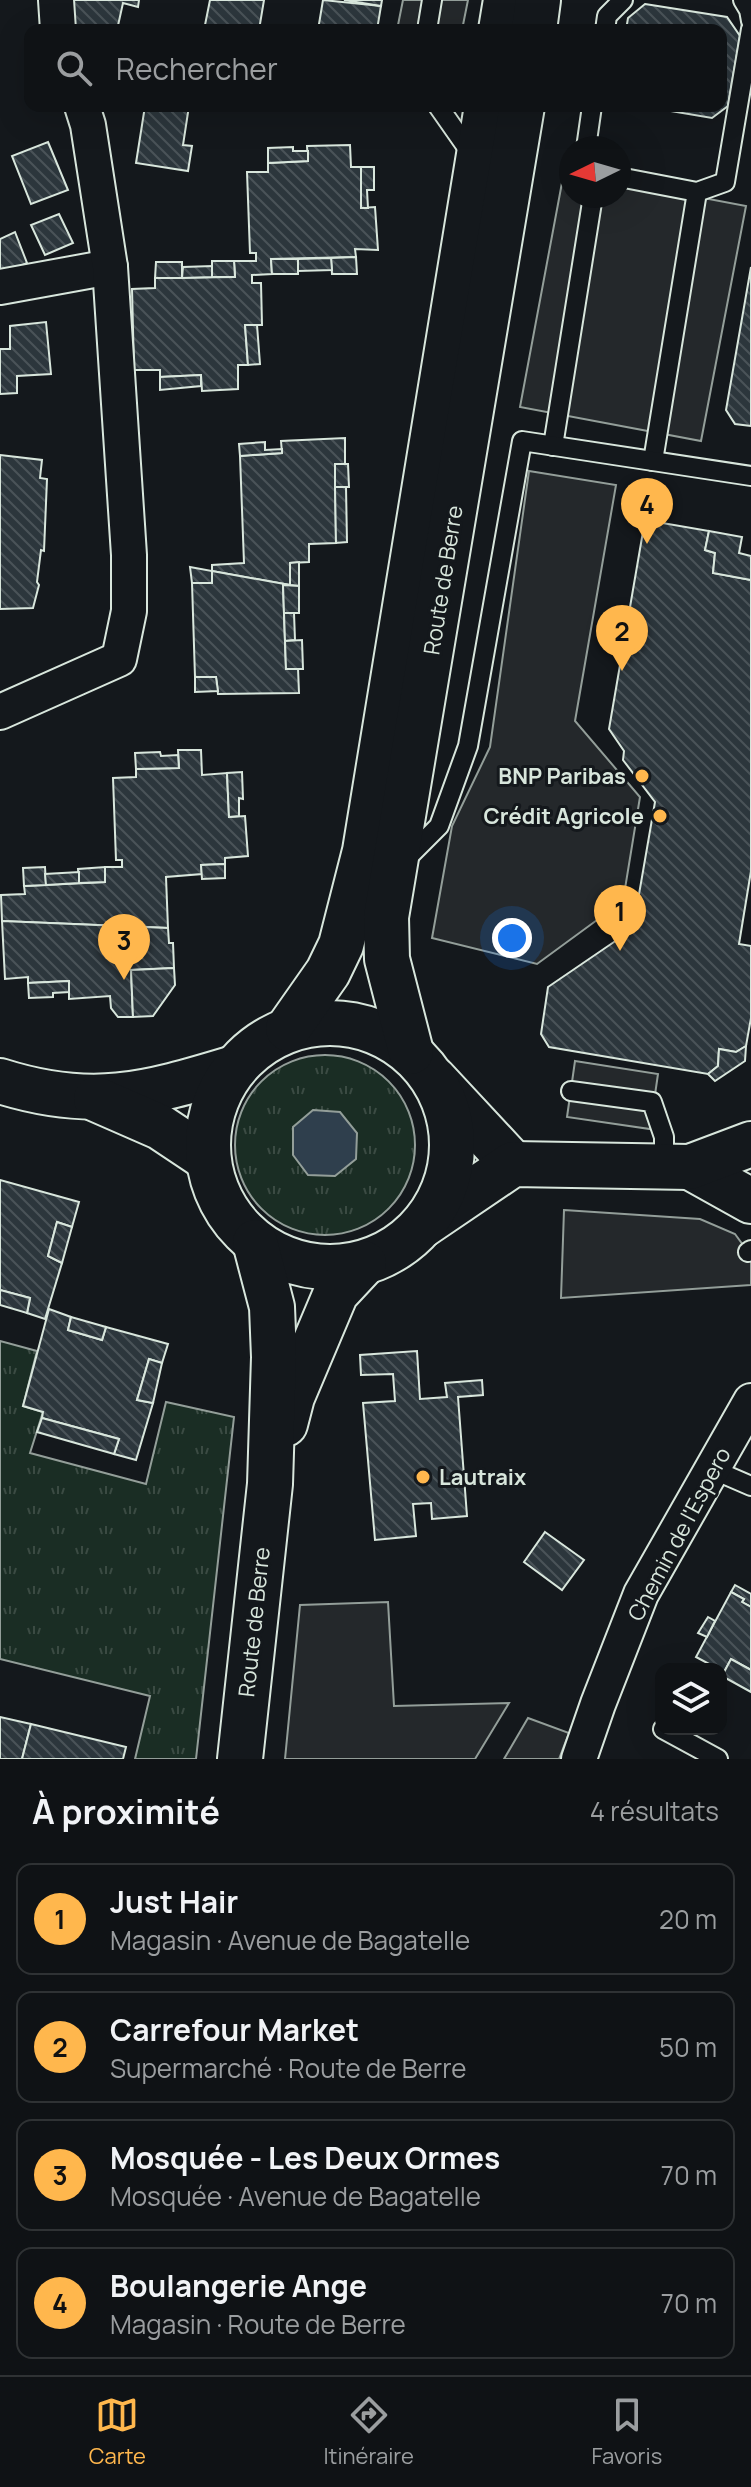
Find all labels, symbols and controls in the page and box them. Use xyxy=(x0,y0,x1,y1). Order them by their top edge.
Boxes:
search box xyxy=(24,24,727,112)
icon: search xyxy=(52,46,96,90)
text: Rechercher xyxy=(116,48,278,89)
north arrow xyxy=(559,136,631,208)
pin: 4 xyxy=(621,478,673,544)
street label: Route de Berre xyxy=(416,503,470,657)
pin: 2 xyxy=(596,605,648,671)
place label: BNP Paribas xyxy=(498,761,626,791)
marker: BNP Paribas xyxy=(633,767,651,785)
place label: Crédit Agricole xyxy=(483,801,644,831)
marker: Crédit Agricole xyxy=(651,807,669,825)
pin: 1 xyxy=(594,885,646,951)
pin: 3 xyxy=(98,914,150,980)
your location xyxy=(492,918,532,958)
street label: Chemin de l'Espero xyxy=(621,1442,737,1626)
place label: Lautraix xyxy=(439,1462,526,1492)
marker: Lautraix xyxy=(414,1468,432,1486)
street label: Route de Berre xyxy=(231,1545,277,1699)
map controls xyxy=(655,1663,727,1735)
button: layers xyxy=(655,1663,727,1735)
text: À proximité xyxy=(32,1788,220,1834)
text: 4 résultats xyxy=(590,1793,719,1829)
text: Just Hair xyxy=(110,1881,238,1922)
text: 1 xyxy=(54,1901,66,1937)
text: 20 m xyxy=(659,1901,717,1937)
text: Magasin · Avenue de Bagatelle xyxy=(110,1922,470,1958)
text: Carrefour Market xyxy=(110,2009,359,2050)
text: 2 xyxy=(52,2029,68,2065)
text: 50 m xyxy=(659,2029,717,2065)
text: Supermarché · Route de Berre xyxy=(110,2050,467,2086)
text: Mosquée - Les Deux Ormes xyxy=(110,2137,500,2178)
text: 3 xyxy=(52,2157,68,2193)
text: 70 m xyxy=(661,2157,717,2193)
text: Mosquée · Avenue de Bagatelle xyxy=(110,2178,481,2214)
text: Boulangerie Ange xyxy=(110,2265,367,2306)
text: 4 xyxy=(52,2285,68,2321)
text: 70 m xyxy=(661,2285,717,2321)
text: Magasin · Route de Berre xyxy=(110,2306,406,2342)
tab: Carte xyxy=(89,2393,146,2471)
tab: Itinéraire xyxy=(323,2393,414,2471)
tab: Favoris xyxy=(591,2393,662,2471)

